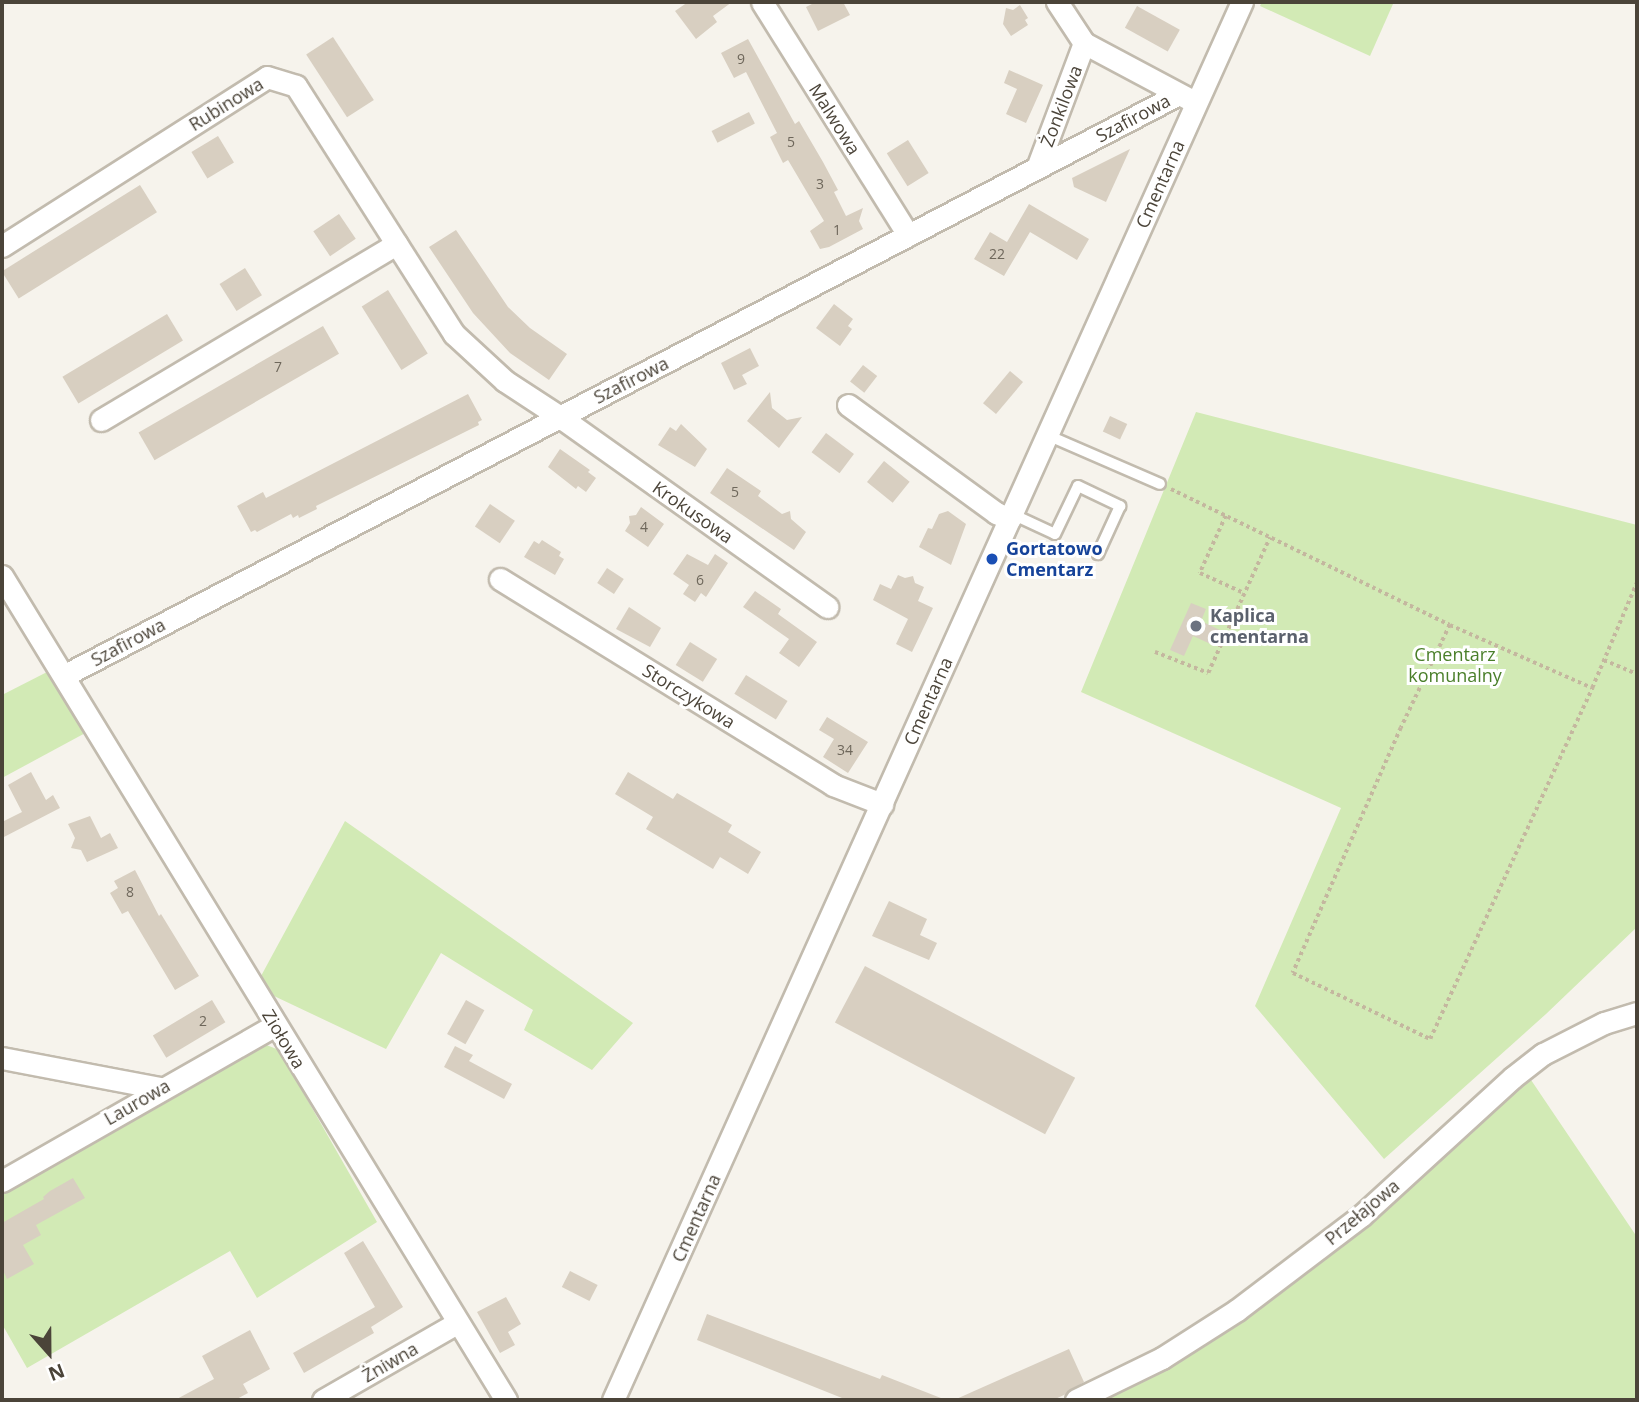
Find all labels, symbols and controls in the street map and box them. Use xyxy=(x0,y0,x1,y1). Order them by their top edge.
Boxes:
house number: 9 xyxy=(737,51,745,67)
street label: Żonkilowa xyxy=(1036,62,1086,150)
street label: Rubinowa xyxy=(185,73,267,135)
street label: Malwowa xyxy=(805,80,865,158)
street label: Szafirowa xyxy=(1092,89,1174,147)
house number: 5 xyxy=(787,134,795,150)
street label: Cmentarna xyxy=(1131,137,1189,231)
house number: 3 xyxy=(816,176,824,192)
house number: 1 xyxy=(833,222,841,238)
house number: 22 xyxy=(989,246,1005,262)
street label: Szafirowa xyxy=(590,352,672,408)
house number: 7 xyxy=(274,359,282,375)
street label: Krokusowa xyxy=(649,476,737,548)
house number: 5 xyxy=(731,484,739,500)
house number: 4 xyxy=(640,519,648,535)
place label: Gortatowo Cmentarz xyxy=(1006,538,1103,580)
marker: Gortatowo Cmentarz xyxy=(984,551,1000,567)
house number: 6 xyxy=(696,572,704,588)
place label: Kaplica cmentarna xyxy=(1210,605,1309,648)
street label: Szafirowa xyxy=(87,613,169,671)
marker: Kaplica cmentarna xyxy=(1188,618,1204,634)
park label: Cmentarz komunalny xyxy=(1408,644,1502,686)
street label: Cmentarna xyxy=(899,654,957,748)
street label: Storczykowa xyxy=(639,659,739,733)
house number: 34 xyxy=(837,742,853,758)
house number: 8 xyxy=(126,884,134,900)
street label: Ziołowa xyxy=(258,1006,310,1072)
house number: 2 xyxy=(199,1013,207,1029)
street label: Laurowa xyxy=(100,1075,174,1129)
street label: Cmentarna xyxy=(667,1171,725,1265)
street label: Przełajowa xyxy=(1320,1175,1404,1249)
north arrow xyxy=(14,1318,84,1388)
street label: Żniwna xyxy=(358,1337,422,1387)
text: N xyxy=(45,1358,68,1388)

